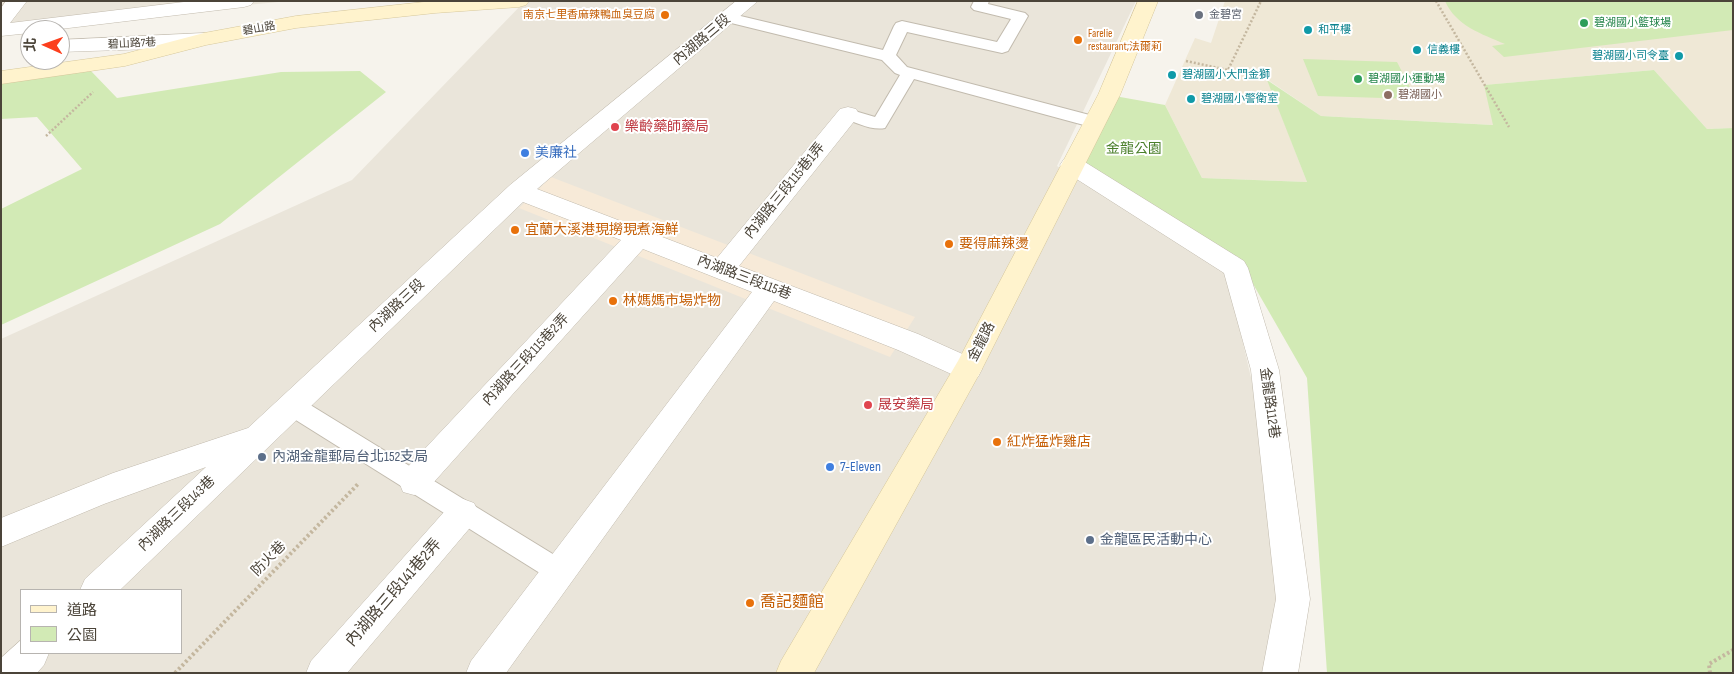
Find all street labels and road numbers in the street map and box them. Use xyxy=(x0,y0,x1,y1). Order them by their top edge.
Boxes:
street label: 內湖路三段 xyxy=(670,11,734,69)
street label: 碧山路 xyxy=(242,20,276,38)
street label: 碧山路7巷 xyxy=(107,36,157,52)
street label: 內湖路三段115巷1弄 xyxy=(741,140,829,242)
street label: 內湖路三段115巷 xyxy=(695,252,793,304)
street label: 內湖路三段 xyxy=(366,276,428,336)
street label: 內湖路三段115巷2弄 xyxy=(479,311,573,409)
street label: 金龍路 xyxy=(965,319,999,365)
street label: 金龍路112巷 xyxy=(1256,366,1282,440)
street label: 內湖路三段143巷 xyxy=(135,473,219,555)
street label: 內湖路三段141巷2弄 xyxy=(342,535,446,651)
street label: 防火巷 xyxy=(248,538,290,580)

